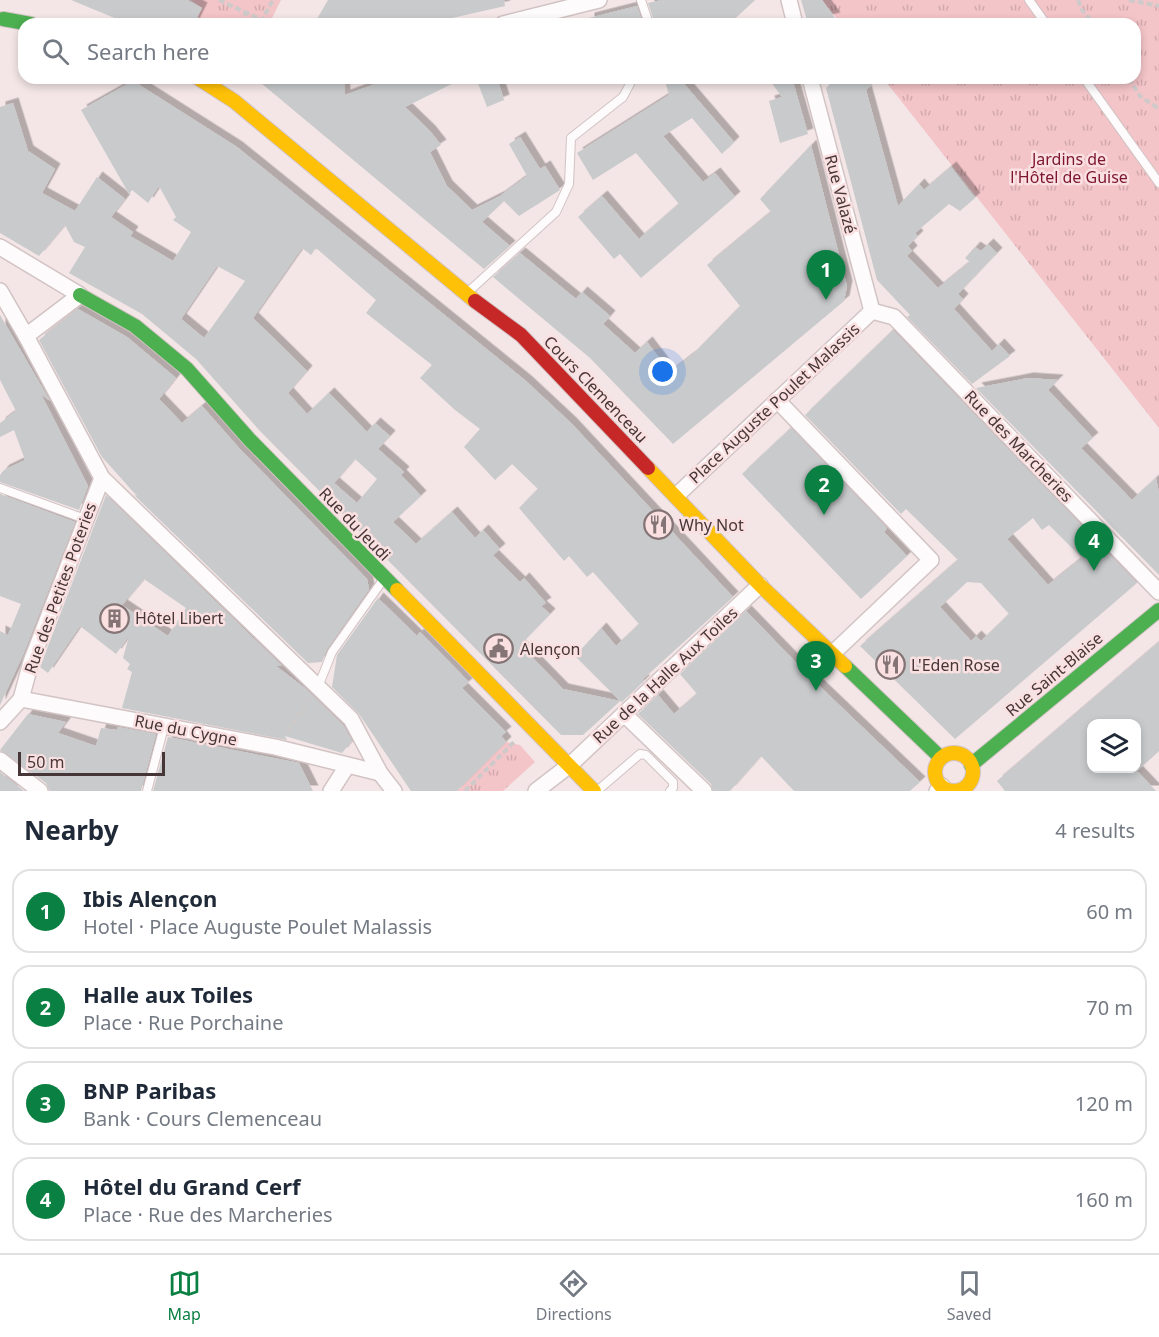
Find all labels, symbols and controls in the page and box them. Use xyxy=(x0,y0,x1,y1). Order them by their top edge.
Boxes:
search box xyxy=(18,18,1141,84)
icon: search xyxy=(39,35,72,68)
text: Search here xyxy=(87,36,209,66)
park label: Jardins de l'Hôtel de Guise xyxy=(1010,148,1128,188)
street label: Rue Valazé xyxy=(820,152,862,236)
pin: 1 xyxy=(806,250,846,300)
street label: Place Auguste Poulet Malassis xyxy=(684,318,864,488)
street label: Cours Clemenceau xyxy=(539,331,653,447)
your location xyxy=(648,357,677,386)
street label: Rue des Marcheries xyxy=(960,385,1078,507)
pin: 2 xyxy=(804,466,844,515)
street label: Rue du Jeudi xyxy=(314,482,396,566)
street label: Rue des Petites Poteries xyxy=(19,499,101,677)
restaurant icon: Why Not xyxy=(642,509,674,541)
place label: Why Not xyxy=(679,514,744,536)
pin: 4 xyxy=(1074,522,1114,571)
building icon: Hôtel Libert xyxy=(98,602,130,634)
street label: Rue de la Halle Aux Toiles xyxy=(588,602,742,748)
place label: Hôtel Libert xyxy=(135,607,224,629)
street label: Rue Saint-Blaise xyxy=(1001,627,1107,721)
public building icon: Alençon xyxy=(483,633,515,665)
place label: Alençon xyxy=(520,638,581,660)
pin: 3 xyxy=(796,642,836,691)
restaurant icon: L'Eden Rose xyxy=(874,649,906,681)
place label: L'Eden Rose xyxy=(911,654,1000,676)
street label: Rue du Cygne xyxy=(133,709,239,751)
map controls xyxy=(1087,719,1141,773)
button: layers xyxy=(1087,719,1141,773)
scale bar xyxy=(18,749,165,776)
text: 50 m xyxy=(27,751,64,773)
text: Nearby xyxy=(24,812,119,848)
text: 4 results xyxy=(1055,817,1135,844)
text: Ibis Alençon xyxy=(83,883,217,913)
text: 1 xyxy=(40,898,51,925)
text: 60 m xyxy=(1086,898,1133,925)
text: Hotel · Place Auguste Poulet Malassis xyxy=(83,913,432,940)
text: Halle aux Toiles xyxy=(83,979,253,1009)
text: 2 xyxy=(40,994,51,1021)
text: 70 m xyxy=(1086,994,1133,1021)
text: Place · Rue Porchaine xyxy=(83,1009,283,1036)
text: BNP Paribas xyxy=(83,1075,216,1105)
text: 3 xyxy=(40,1090,51,1117)
text: 120 m xyxy=(1075,1090,1133,1117)
text: Bank · Cours Clemenceau xyxy=(83,1105,322,1132)
text: Hôtel du Grand Cerf xyxy=(83,1171,301,1201)
text: 4 xyxy=(40,1186,51,1213)
text: 160 m xyxy=(1075,1186,1133,1213)
text: Place · Rue des Marcheries xyxy=(83,1201,333,1228)
tab: Map xyxy=(167,1267,201,1325)
tab: Directions xyxy=(536,1267,612,1325)
tab: Saved xyxy=(947,1267,991,1325)

